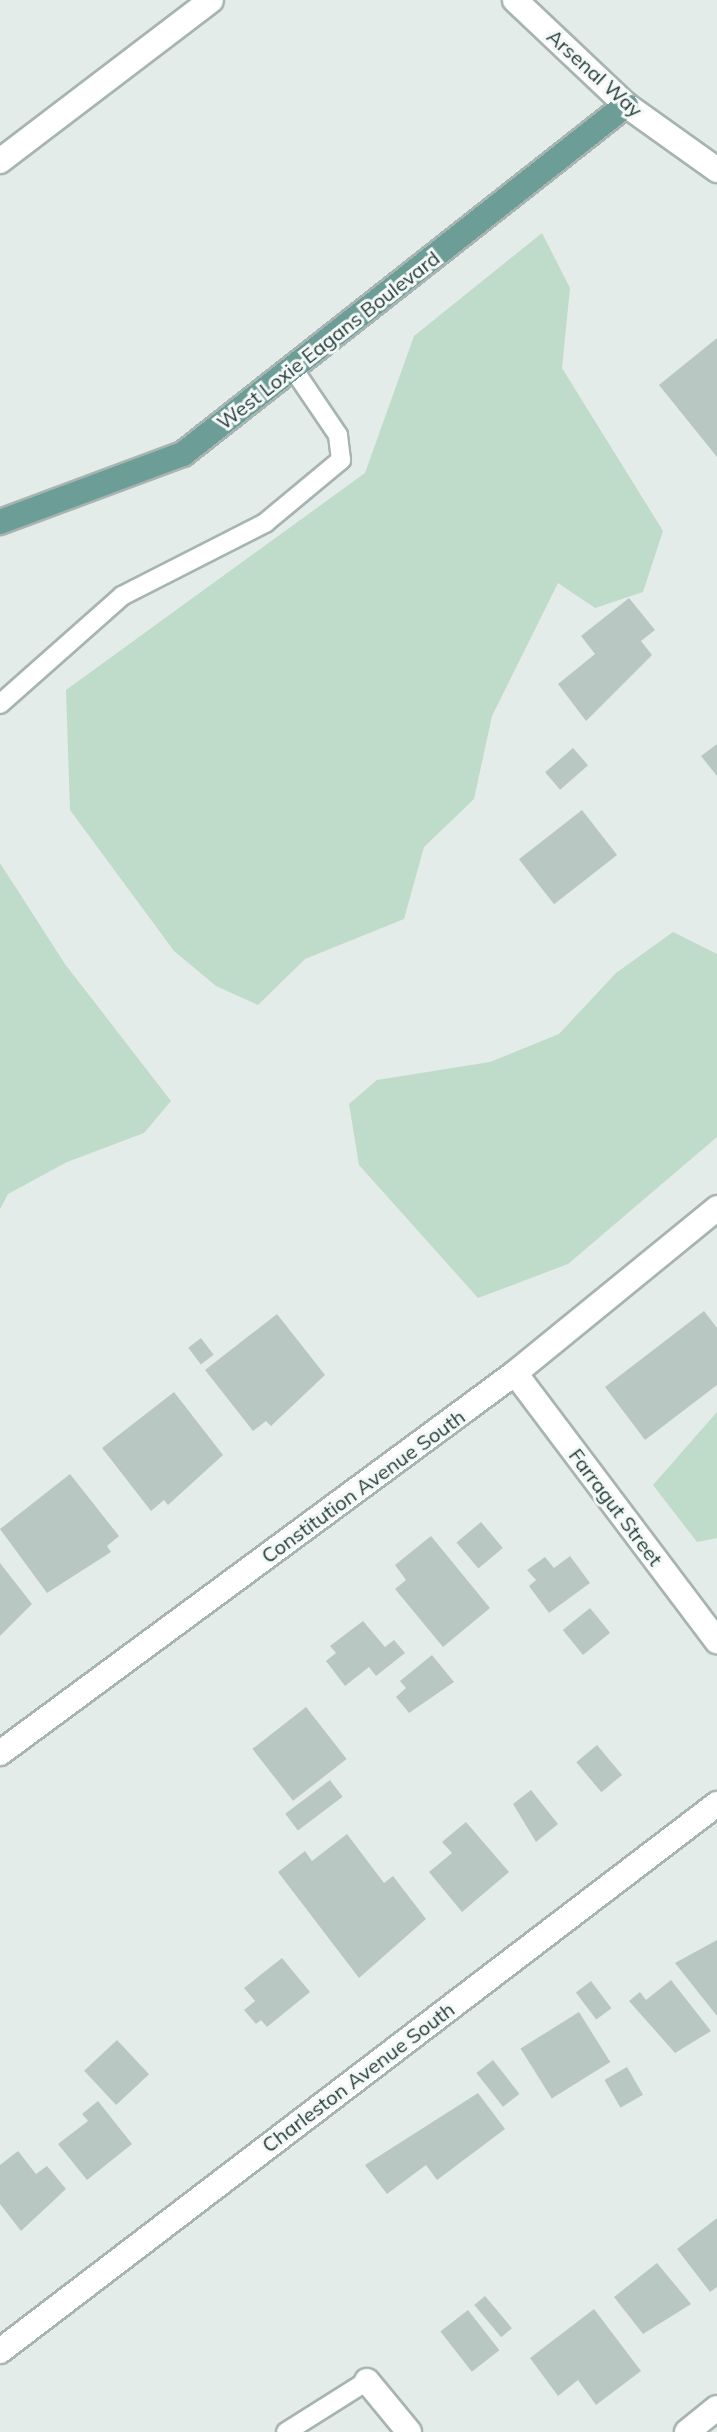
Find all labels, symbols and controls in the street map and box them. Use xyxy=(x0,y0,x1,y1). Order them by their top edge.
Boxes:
street label: Arsenal Way xyxy=(542,24,648,122)
street label: West Loxie Eagans Boulevard xyxy=(212,246,444,434)
street label: Constitution Avenue South xyxy=(257,1404,469,1568)
street label: Farragut Street xyxy=(564,1444,668,1570)
street label: Charleston Avenue South xyxy=(257,1997,459,2157)

